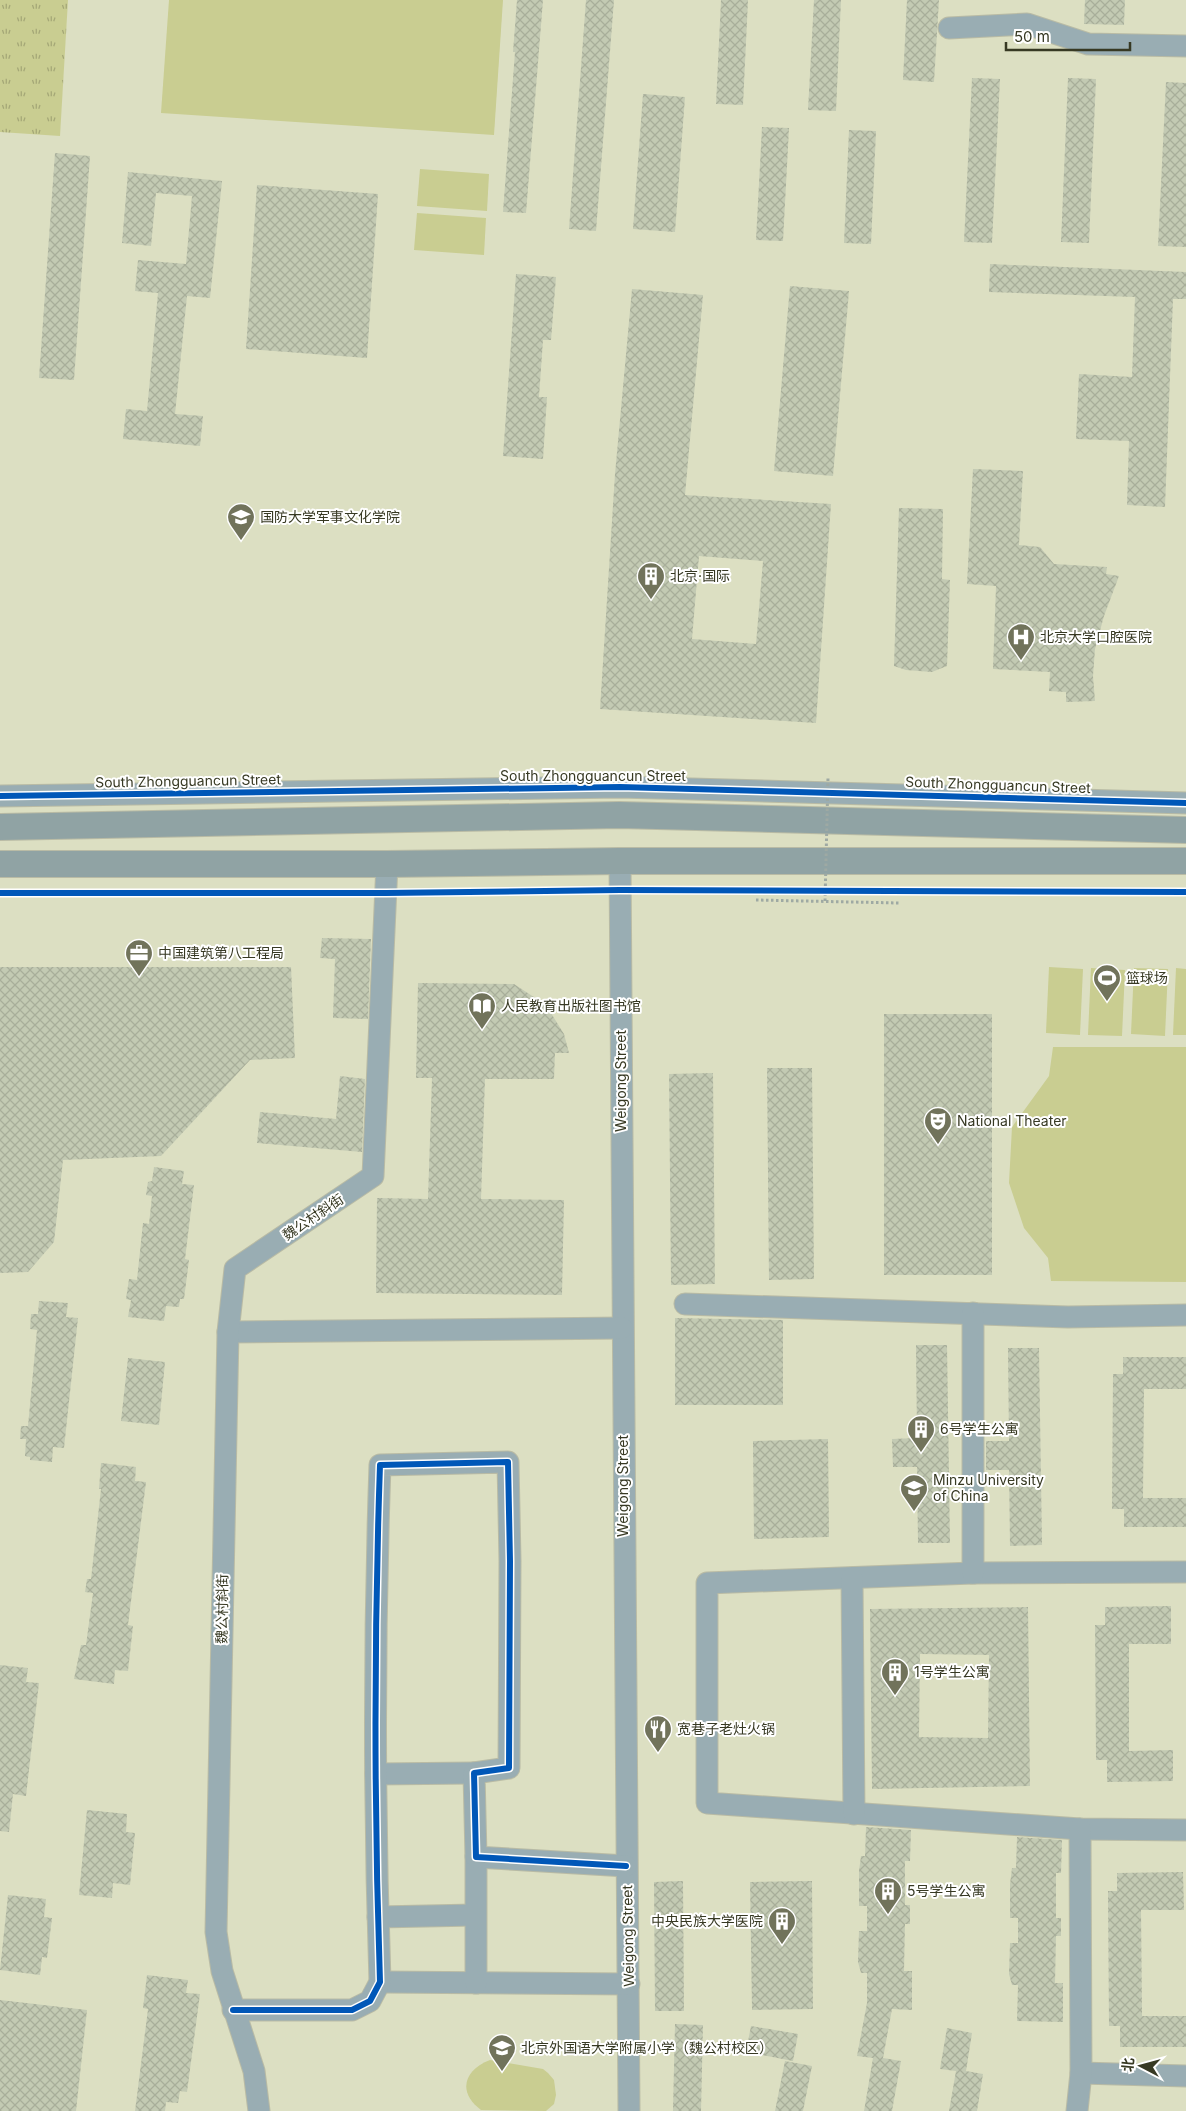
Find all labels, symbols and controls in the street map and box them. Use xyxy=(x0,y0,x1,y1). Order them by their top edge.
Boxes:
scale bar xyxy=(1006,20,1130,52)
text: 50 m xyxy=(1014,27,1050,46)
school or university icon: 国防大学军事文化学院 xyxy=(226,502,256,541)
place label: 国防大学军事文化学院 xyxy=(260,508,400,525)
building icon: 北京·国际 xyxy=(636,561,666,600)
place label: 北京·国际 xyxy=(670,567,730,584)
hospital icon: 北京大学口腔医院 xyxy=(1006,622,1036,661)
place label: 北京大学口腔医院 xyxy=(1040,628,1152,645)
street label: South Zhongguancun Street xyxy=(500,767,686,784)
street label: South Zhongguancun Street xyxy=(95,770,281,791)
street label: South Zhongguancun Street xyxy=(905,773,1092,796)
office icon: 中国建筑第八工程局 xyxy=(124,938,154,977)
place label: 中国建筑第八工程局 xyxy=(158,944,284,961)
sports icon: 篮球场 xyxy=(1092,963,1122,1002)
place label: 篮球场 xyxy=(1126,969,1168,986)
library icon: 人民教育出版社图书馆 xyxy=(467,991,497,1030)
place label: 人民教育出版社图书馆 xyxy=(501,997,641,1014)
street label: Weigong Street xyxy=(612,1030,629,1132)
theatre icon: National Theater xyxy=(923,1106,953,1145)
place label: National Theater xyxy=(957,1112,1067,1129)
street label: 魏公村斜街 xyxy=(279,1190,346,1243)
building icon: 6号学生公寓 xyxy=(906,1414,936,1453)
place label: 6号学生公寓 xyxy=(940,1420,1019,1437)
street label: Weigong Street xyxy=(614,1435,631,1537)
place label: Minzu University of China xyxy=(933,1471,1044,1504)
school or university icon: Minzu University of China xyxy=(899,1473,929,1512)
street label: 魏公村斜街 xyxy=(212,1574,231,1644)
building icon: 1号学生公寓 xyxy=(880,1657,910,1696)
place label: 1号学生公寓 xyxy=(914,1663,990,1680)
restaurant icon: 宽巷子老灶火锅 xyxy=(643,1714,673,1753)
place label: 宽巷子老灶火锅 xyxy=(677,1720,775,1737)
building icon: 5号学生公寓 xyxy=(873,1876,903,1915)
place label: 5号学生公寓 xyxy=(907,1882,986,1899)
street label: Weigong Street xyxy=(618,1884,637,1987)
building icon: 中央民族大学医院 xyxy=(767,1906,797,1945)
place label: 中央民族大学医院 xyxy=(651,1912,763,1929)
school or university icon: 北京外国语大学附属小学（魏公村校区） xyxy=(487,2033,517,2072)
place label: 北京外国语大学附属小学（魏公村校区） xyxy=(521,2039,773,2056)
north arrow xyxy=(1116,2041,1166,2091)
text: 北 xyxy=(1118,2057,1137,2072)

